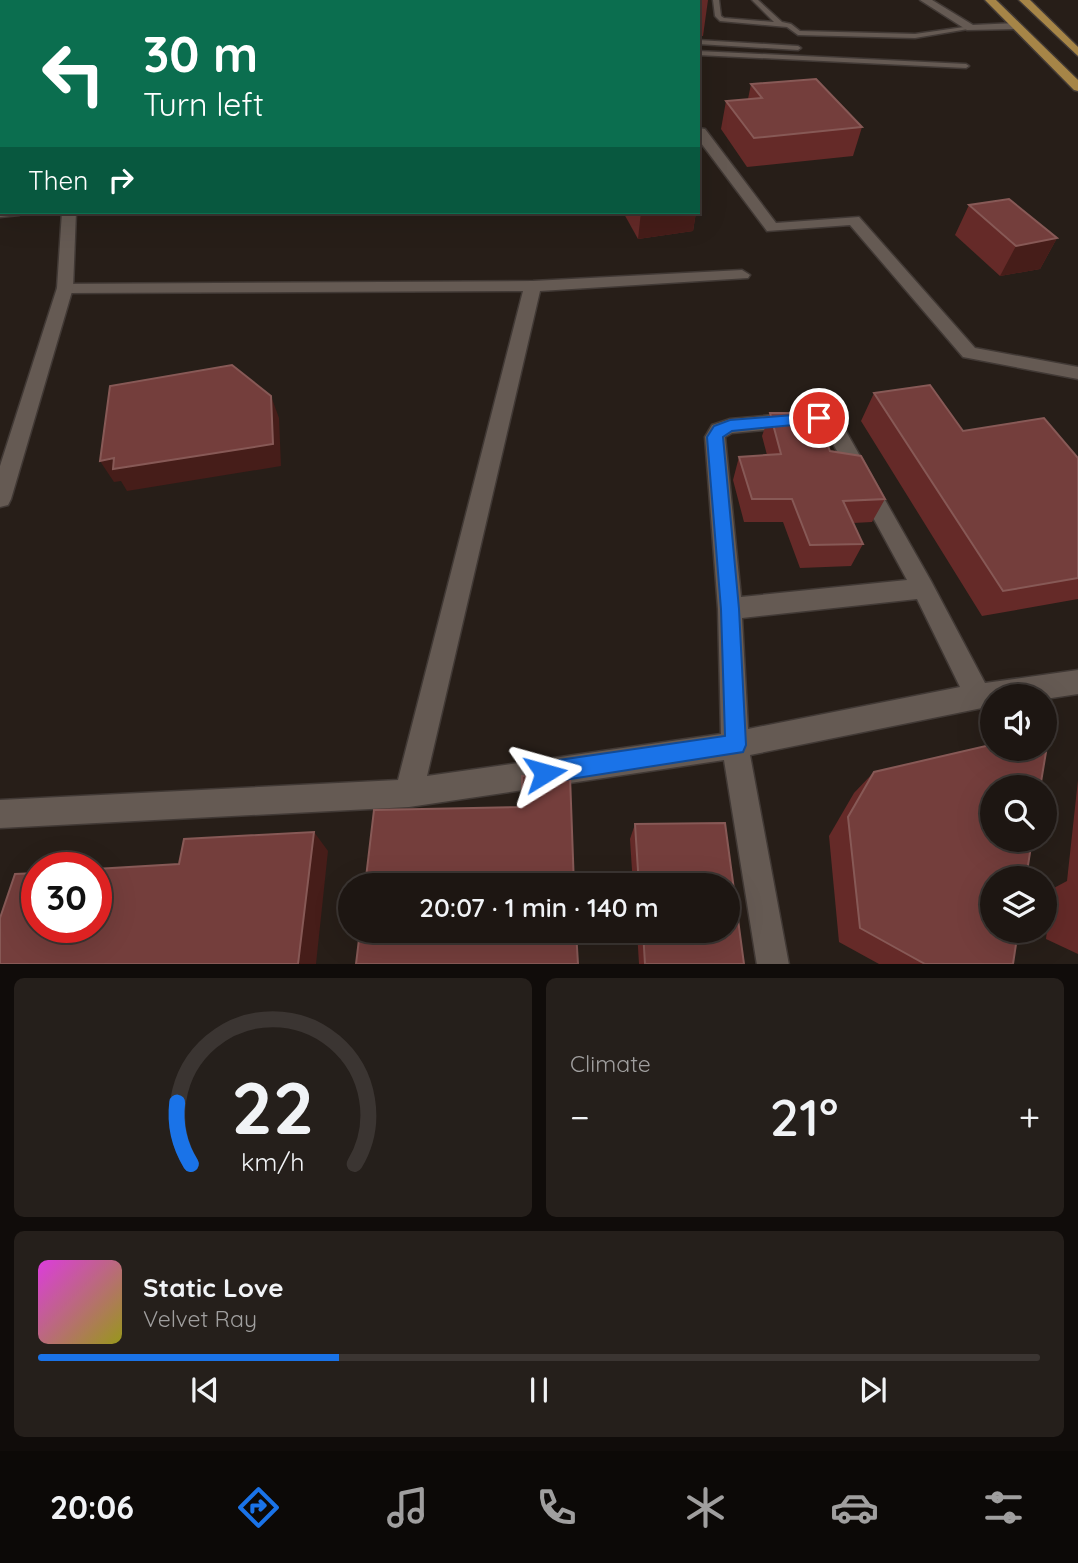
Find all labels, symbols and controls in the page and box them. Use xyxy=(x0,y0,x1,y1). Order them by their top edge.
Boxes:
text: 30 m xyxy=(143,23,258,84)
icon: left xyxy=(28,28,119,119)
text: Turn left xyxy=(143,84,264,124)
icon: right xyxy=(102,161,140,199)
text: Then xyxy=(28,164,88,197)
pin xyxy=(789,388,849,448)
icon: arrive xyxy=(800,399,838,437)
map controls xyxy=(980,684,1057,943)
button: sound xyxy=(980,684,1057,761)
position arrow xyxy=(508,736,582,810)
button: search xyxy=(980,775,1057,852)
speed limit sign: 30 xyxy=(21,852,112,943)
button: layers xyxy=(980,866,1057,943)
text: 20:07 · 1 min · 140 m xyxy=(419,891,659,924)
text: Climate xyxy=(570,1049,651,1078)
text: 22 xyxy=(232,1061,314,1152)
text: 21° xyxy=(770,1084,838,1149)
text: − xyxy=(570,1093,590,1141)
text: + xyxy=(1019,1093,1040,1141)
text: km/h xyxy=(241,1145,305,1176)
text: Static Love xyxy=(143,1271,284,1304)
text: Velvet Ray xyxy=(143,1304,257,1333)
icon: previous xyxy=(186,1371,224,1409)
icon: pause xyxy=(520,1371,558,1409)
icon: next xyxy=(854,1371,892,1409)
icon: directions xyxy=(234,1483,283,1532)
icon: music xyxy=(383,1483,432,1532)
icon: phone xyxy=(532,1483,581,1532)
icon: climate xyxy=(681,1483,730,1532)
icon: car xyxy=(830,1483,879,1532)
icon: filters xyxy=(979,1483,1028,1532)
text: 20:06 xyxy=(50,1487,134,1527)

